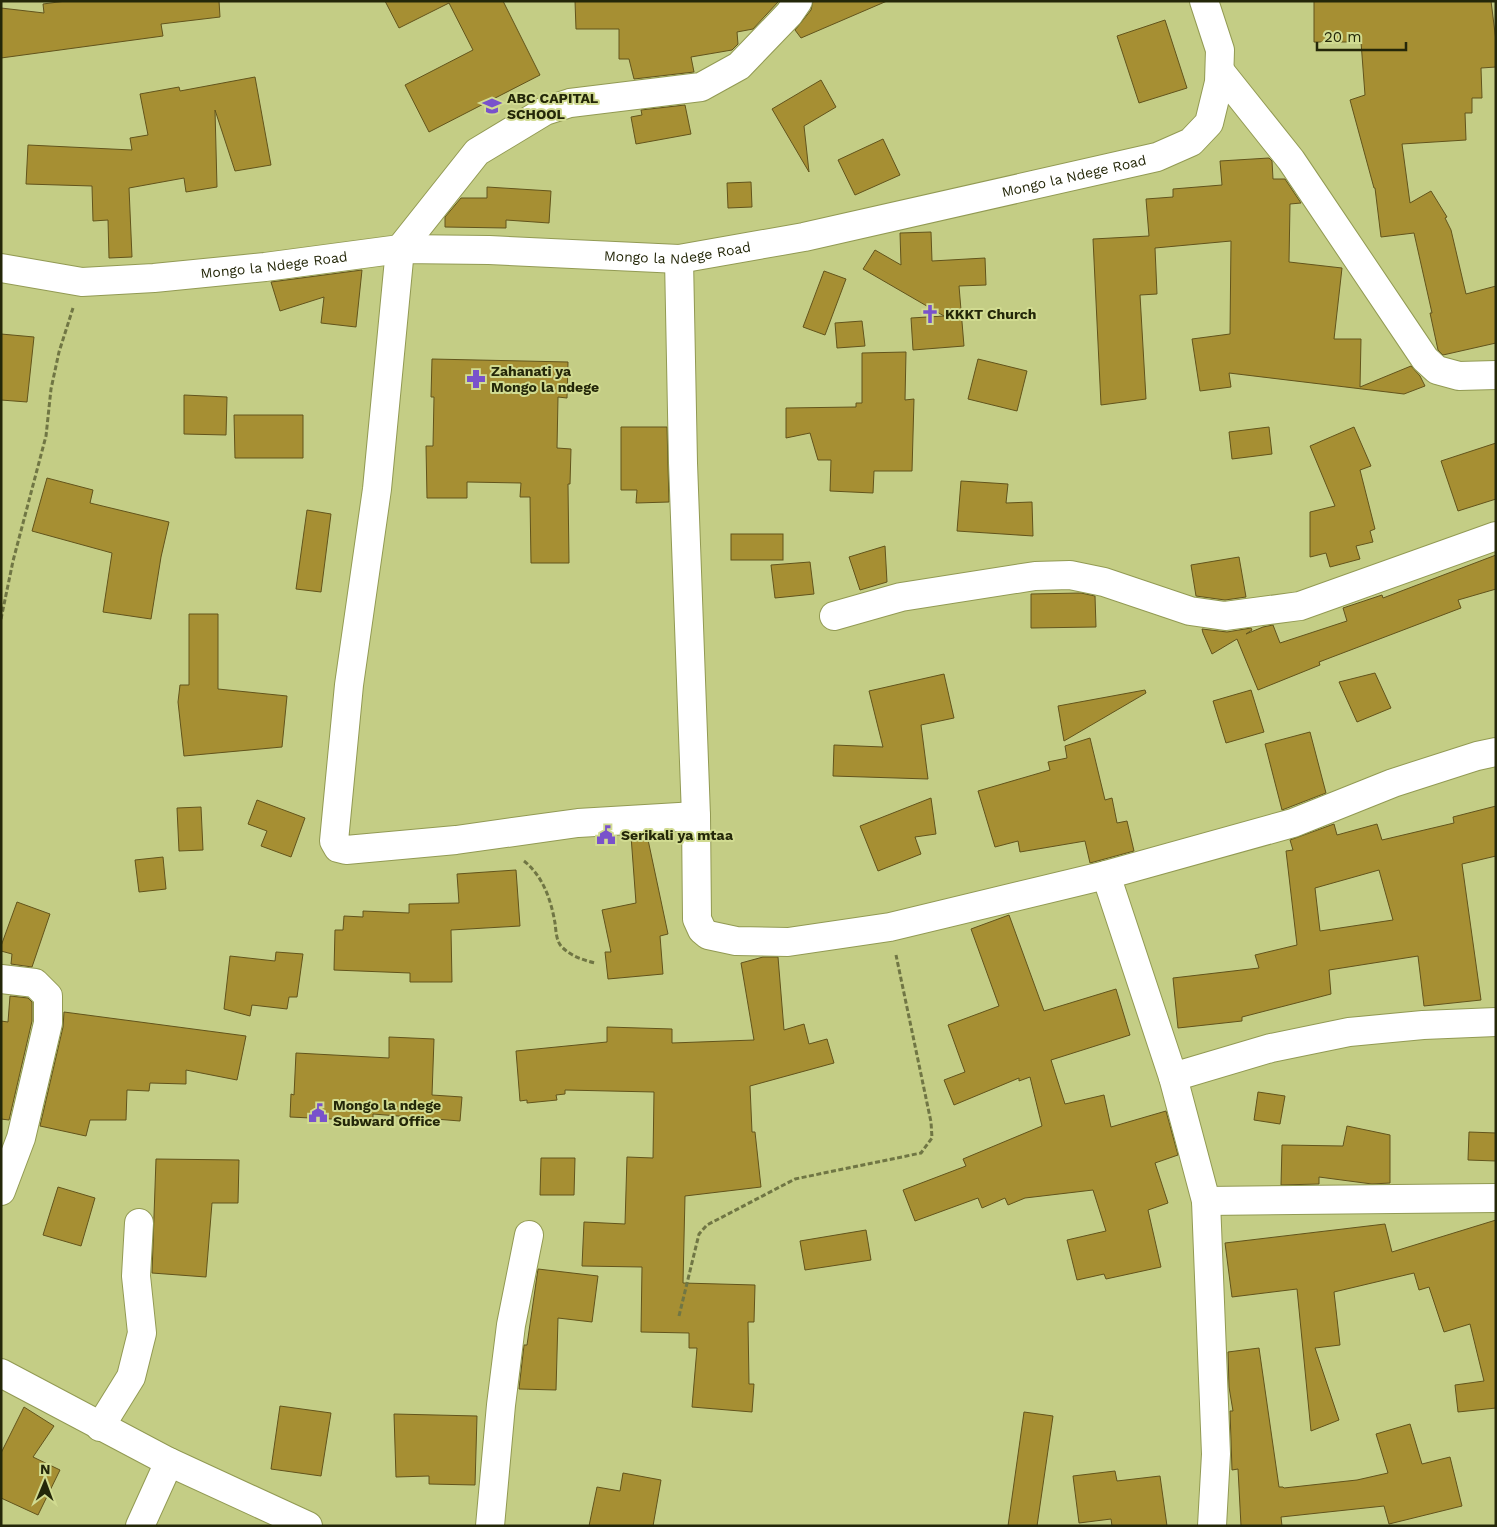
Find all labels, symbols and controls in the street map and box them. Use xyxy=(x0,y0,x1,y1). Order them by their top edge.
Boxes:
scale bar xyxy=(1317,20,1406,52)
text: 20 m xyxy=(1324,28,1362,46)
place label: ABC CAPITAL SCHOOL xyxy=(507,90,599,122)
school or university icon: ABC CAPITAL SCHOOL xyxy=(481,95,503,117)
street label: Mongo la Ndege Road xyxy=(1000,152,1148,200)
street label: Mongo la Ndege Road xyxy=(604,239,752,267)
street label: Mongo la Ndege Road xyxy=(200,248,348,281)
church icon: KKKT Church xyxy=(919,303,941,325)
place label: KKKT Church xyxy=(945,306,1036,322)
place label: Zahanati ya Mongo la ndege xyxy=(491,363,599,395)
pharmacy icon: Zahanati ya Mongo la ndege xyxy=(465,368,487,390)
public building icon: Serikali ya mtaa xyxy=(595,824,617,846)
place label: Serikali ya mtaa xyxy=(621,827,734,843)
place label: Mongo la ndege Subward Office xyxy=(333,1097,441,1129)
public building icon: Mongo la ndege Subward Office xyxy=(307,1102,329,1124)
north arrow xyxy=(20,1457,70,1507)
text: N xyxy=(40,1461,51,1477)

